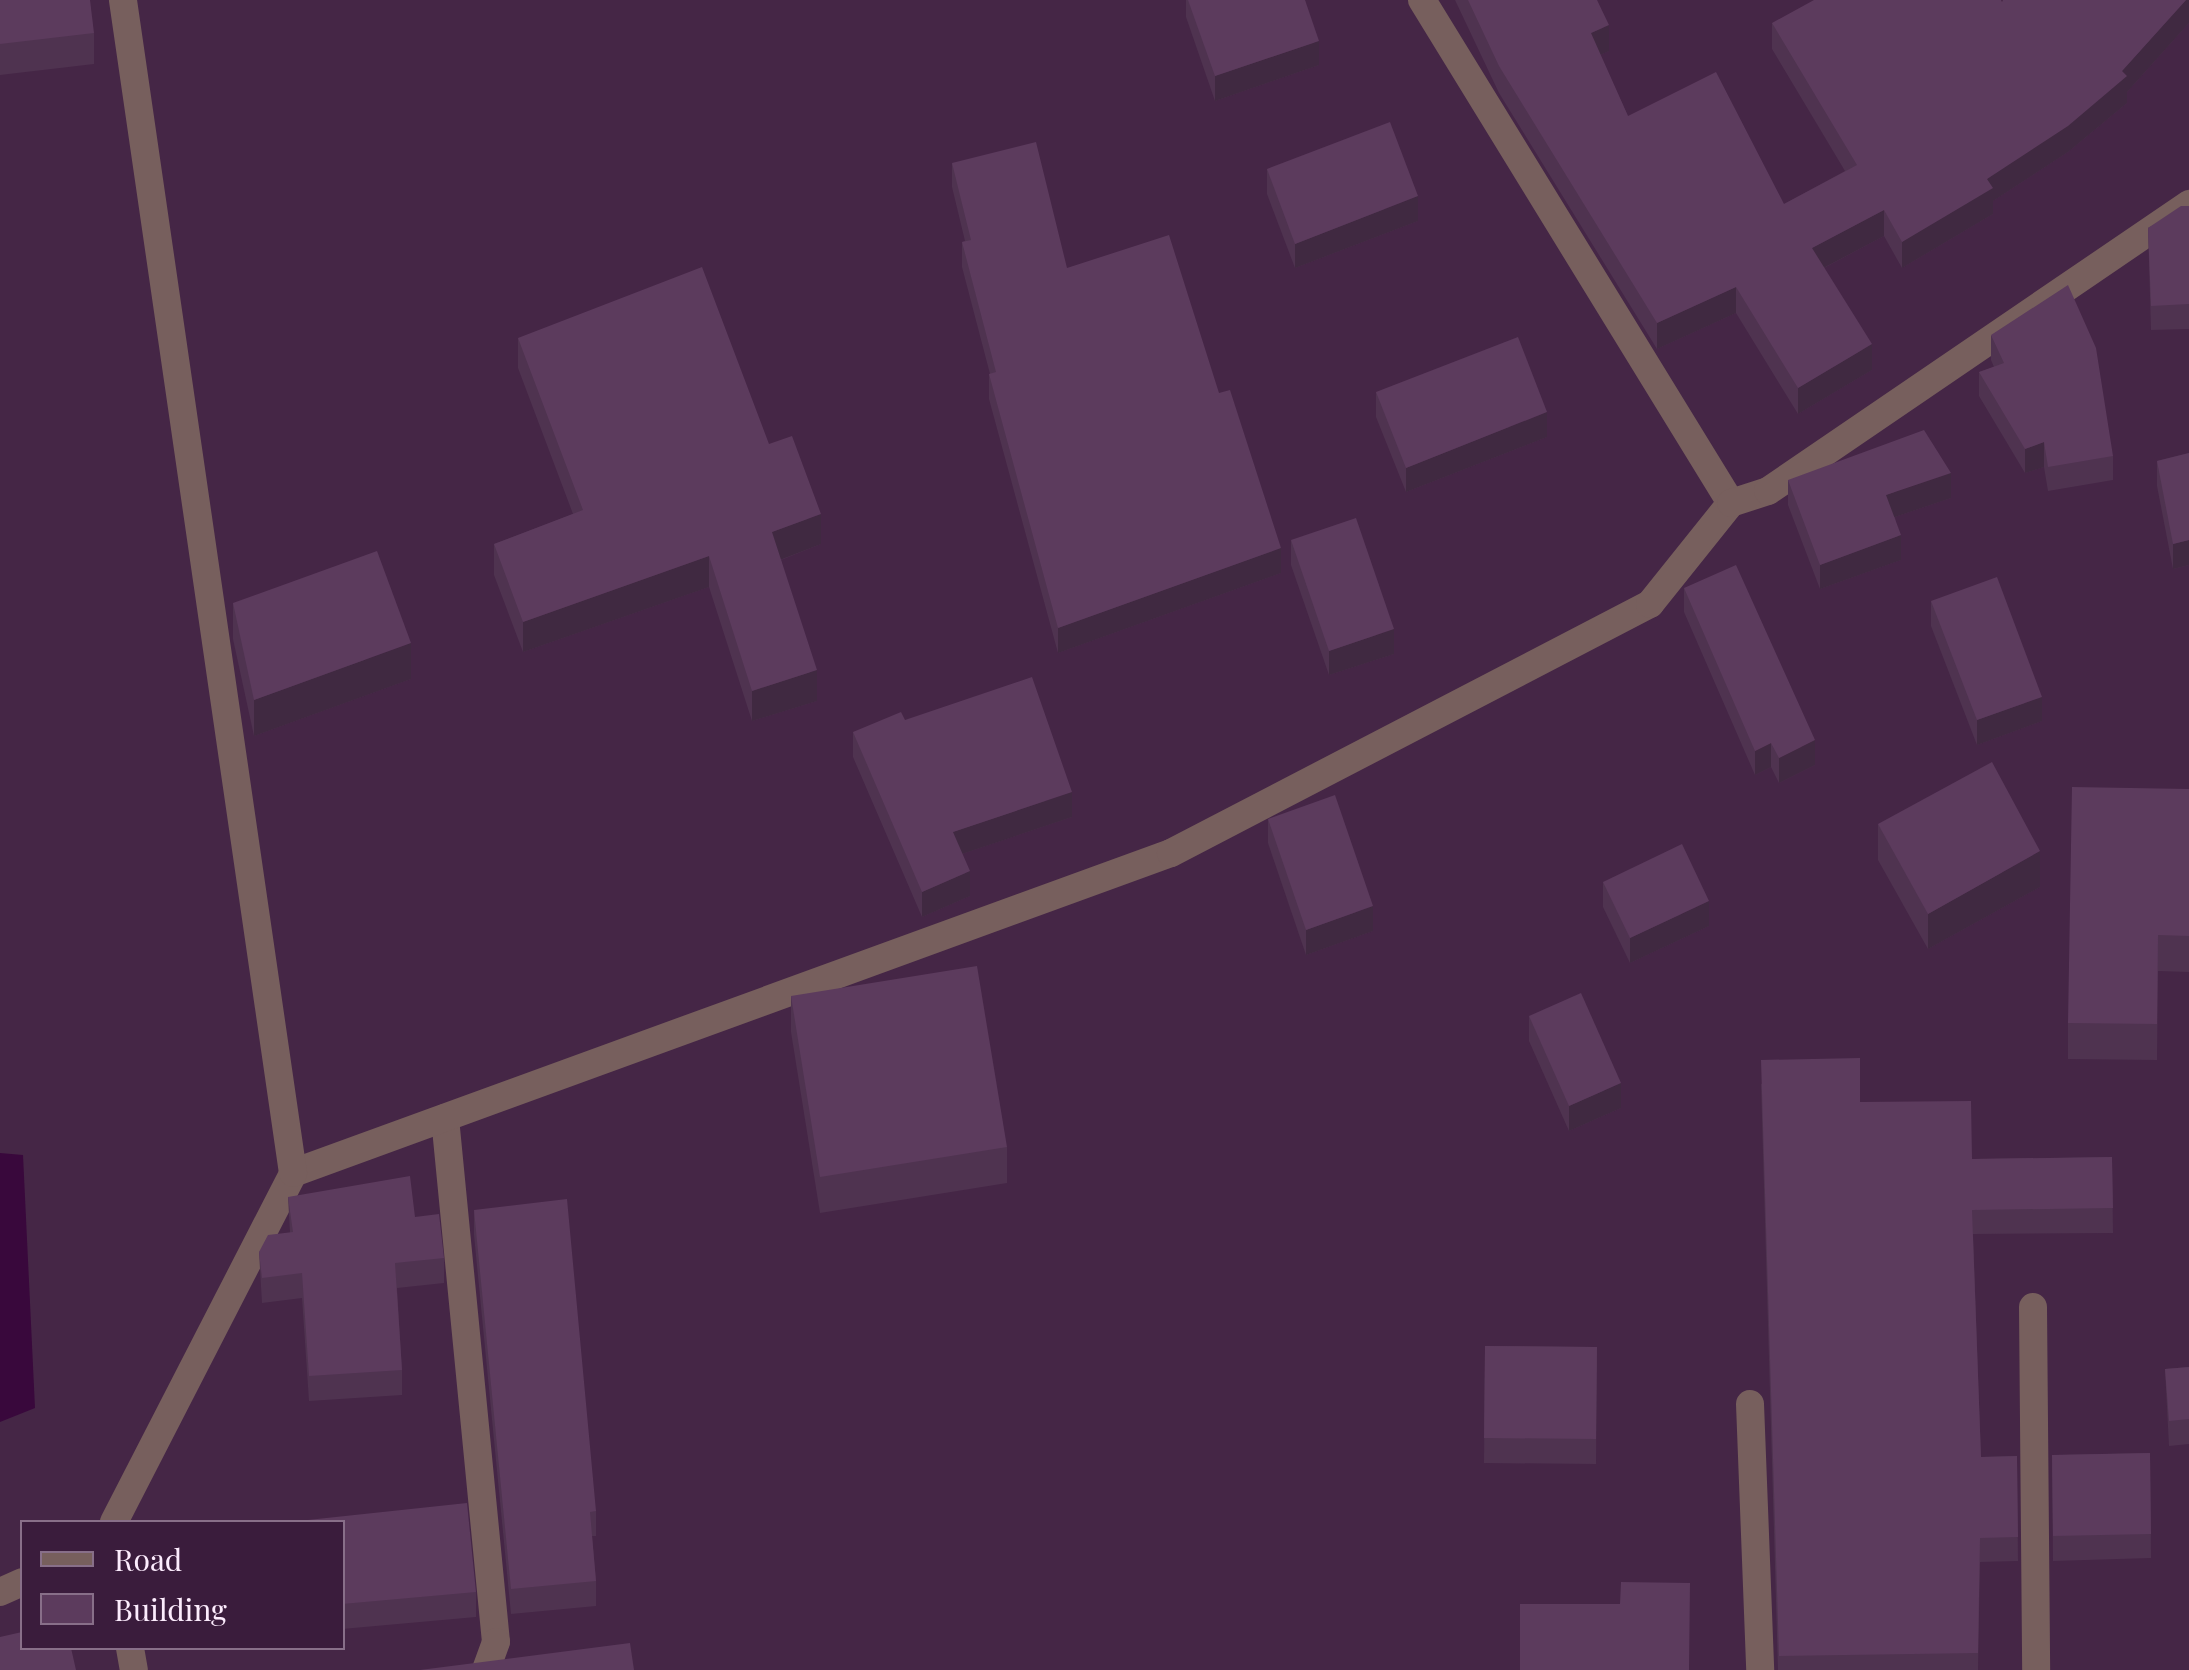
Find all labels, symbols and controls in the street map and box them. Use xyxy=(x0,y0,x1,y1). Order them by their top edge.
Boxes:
legend xyxy=(20,1520,345,1650)
text: Road xyxy=(114,1539,182,1579)
text: Building xyxy=(114,1589,227,1629)

